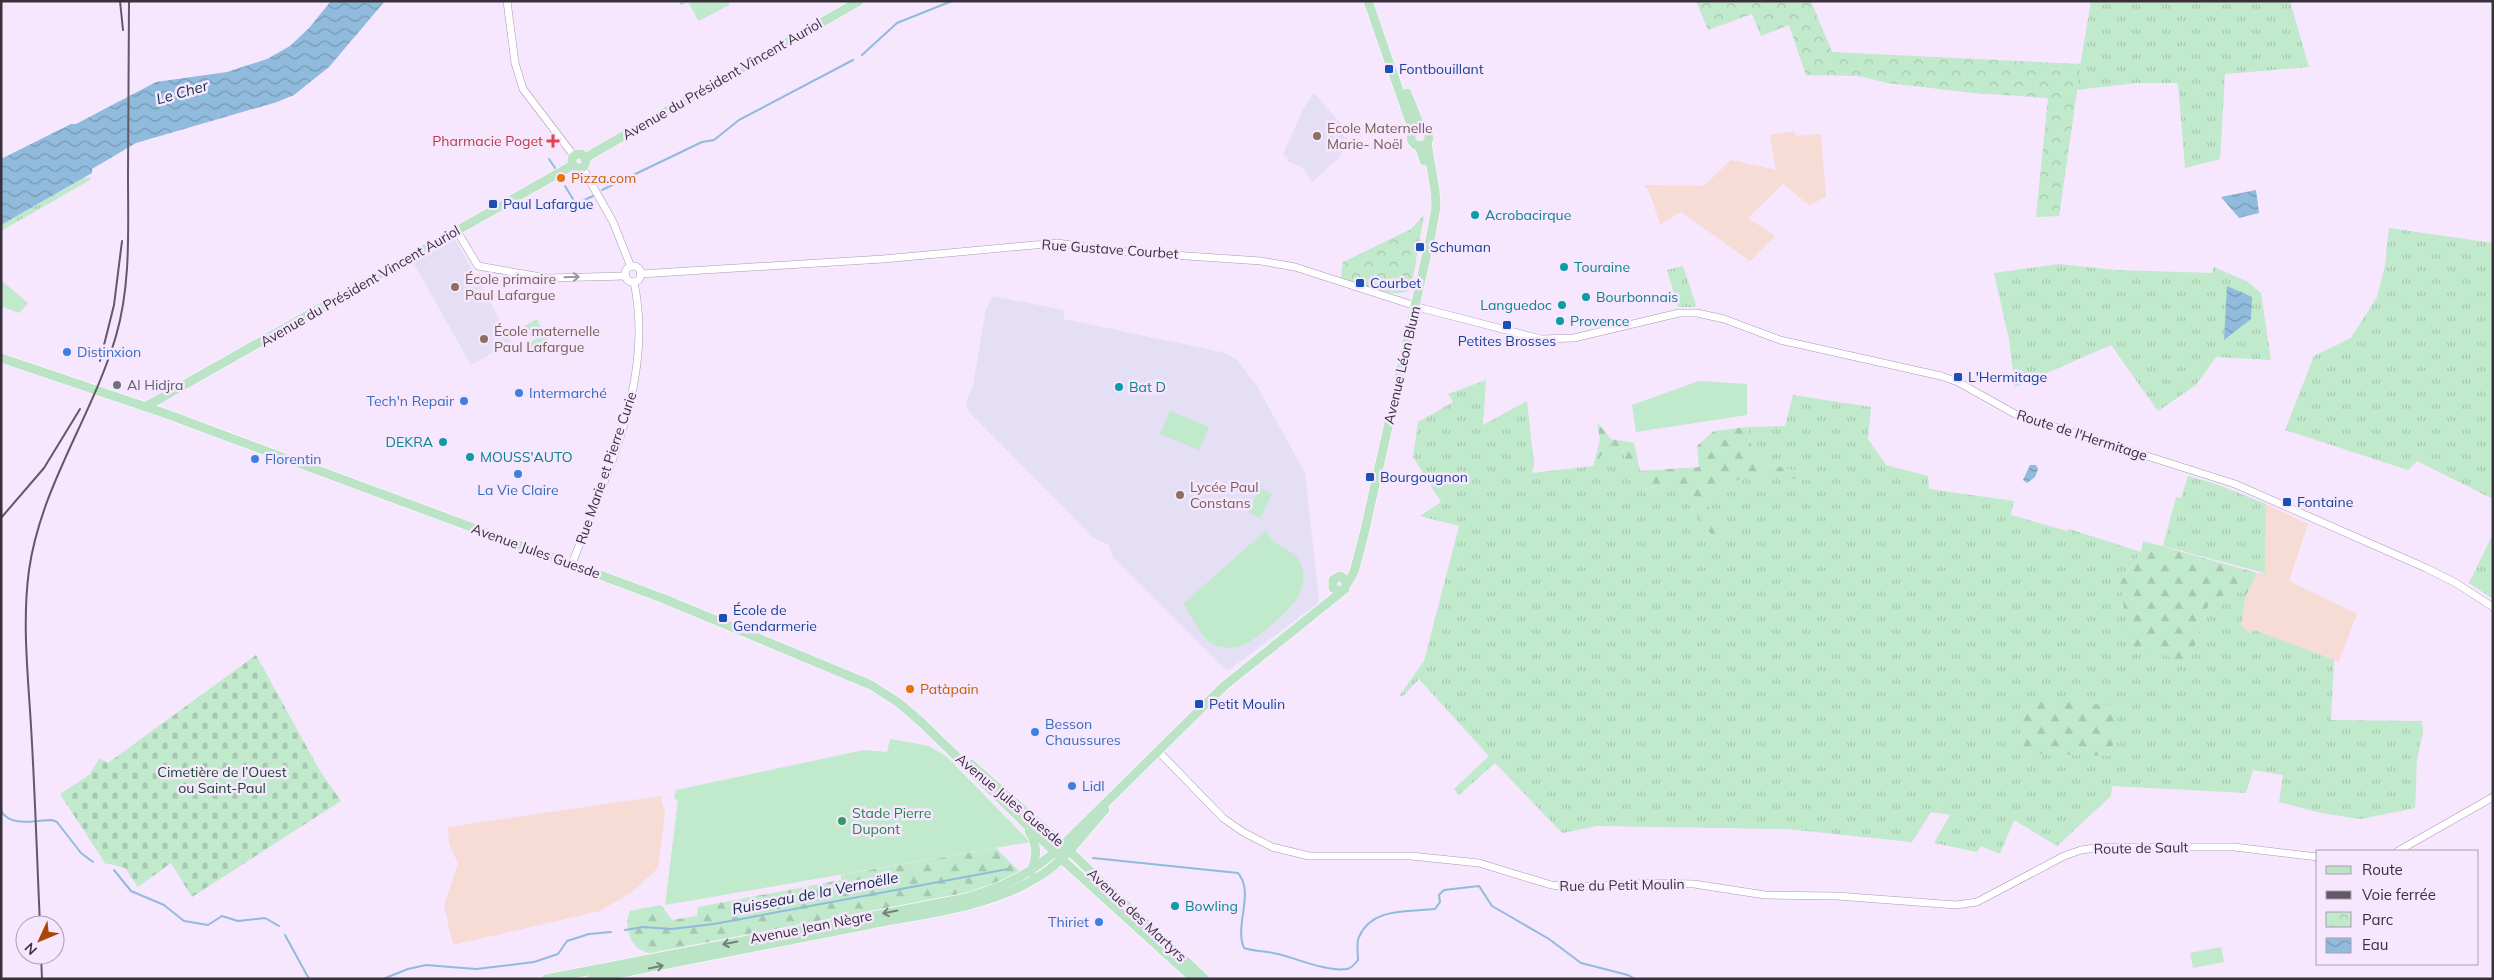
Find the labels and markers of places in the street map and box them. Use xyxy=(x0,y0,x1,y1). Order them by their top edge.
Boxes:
place label: Fontbouillant xyxy=(1399,60,1484,78)
marker: Fontbouillant xyxy=(1383,63,1395,75)
place label: Ecole Maternelle Marie- Noël xyxy=(1327,119,1433,153)
marker: Ecole Maternelle Marie- Noël xyxy=(1311,130,1323,142)
place label: Pharmacie Poget xyxy=(432,132,543,150)
marker: Pharmacie Poget xyxy=(547,135,559,147)
place label: Pizza.com xyxy=(571,169,636,187)
marker: Pizza.com xyxy=(555,172,567,184)
place label: Paul Lafargue xyxy=(503,195,593,213)
marker: Paul Lafargue xyxy=(487,198,499,210)
place label: Acrobacirque xyxy=(1485,206,1571,224)
marker: Acrobacirque xyxy=(1469,209,1481,221)
place label: Schuman xyxy=(1430,238,1491,256)
marker: Schuman xyxy=(1414,241,1426,253)
place label: Touraine xyxy=(1574,258,1630,276)
marker: Touraine xyxy=(1558,261,1570,273)
place label: École primaire Paul Lafargue xyxy=(465,270,556,304)
place label: Courbet xyxy=(1370,274,1421,292)
marker: Courbet xyxy=(1354,277,1366,289)
marker: École primaire Paul Lafargue xyxy=(449,281,461,293)
place label: Bourbonnais xyxy=(1596,288,1678,306)
marker: Bourbonnais xyxy=(1580,291,1592,303)
place label: Languedoc xyxy=(1480,296,1552,314)
marker: Languedoc xyxy=(1556,299,1568,311)
place label: Provence xyxy=(1570,312,1629,330)
marker: Provence xyxy=(1554,315,1566,327)
marker: Petites Brosses xyxy=(1501,319,1513,331)
place label: École maternelle Paul Lafargue xyxy=(494,322,600,356)
place label: Petites Brosses xyxy=(1458,332,1556,350)
marker: École maternelle Paul Lafargue xyxy=(478,333,490,345)
place label: Distinxion xyxy=(77,343,141,361)
marker: Distinxion xyxy=(61,346,73,358)
place label: L'Hermitage xyxy=(1968,368,2047,386)
marker: L'Hermitage xyxy=(1952,371,1964,383)
place label: Al Hidjra xyxy=(127,376,183,394)
place label: Bat D xyxy=(1129,378,1166,396)
marker: Al Hidjra xyxy=(111,379,123,391)
marker: Bat D xyxy=(1113,381,1125,393)
place label: Intermarché xyxy=(529,384,607,402)
marker: Intermarché xyxy=(513,387,525,399)
place label: Tech'n Repair xyxy=(367,392,455,410)
marker: Tech'n Repair xyxy=(458,395,470,407)
place label: DEKRA xyxy=(386,433,434,451)
marker: DEKRA xyxy=(437,436,449,448)
place label: MOUSS'AUTO xyxy=(480,448,573,466)
place label: Florentin xyxy=(265,450,321,468)
marker: MOUSS'AUTO xyxy=(464,451,476,463)
marker: Florentin xyxy=(249,453,261,465)
marker: La Vie Claire xyxy=(512,468,524,480)
place label: Bourgougnon xyxy=(1380,468,1468,486)
marker: Bourgougnon xyxy=(1364,471,1376,483)
place label: Lycée Paul Constans xyxy=(1190,478,1259,512)
place label: La Vie Claire xyxy=(477,481,559,499)
marker: Lycée Paul Constans xyxy=(1174,489,1186,501)
place label: Fontaine xyxy=(2297,493,2353,511)
marker: Fontaine xyxy=(2281,496,2293,508)
place label: École de Gendarmerie xyxy=(733,601,817,635)
marker: École de Gendarmerie xyxy=(717,612,729,624)
place label: Patàpain xyxy=(920,680,979,698)
marker: Patàpain xyxy=(904,683,916,695)
place label: Petit Moulin xyxy=(1209,695,1285,713)
marker: Petit Moulin xyxy=(1193,698,1205,710)
place label: Besson Chaussures xyxy=(1045,715,1121,749)
marker: Besson Chaussures xyxy=(1029,726,1041,738)
place label: Lidl xyxy=(1082,777,1105,795)
marker: Lidl xyxy=(1066,780,1078,792)
place label: Stade Pierre Dupont xyxy=(852,804,931,838)
marker: Stade Pierre Dupont xyxy=(836,815,848,827)
place label: Bowling xyxy=(1185,897,1238,915)
marker: Bowling xyxy=(1169,900,1181,912)
place label: Thiriet xyxy=(1048,913,1089,931)
marker: Thiriet xyxy=(1093,916,1105,928)

